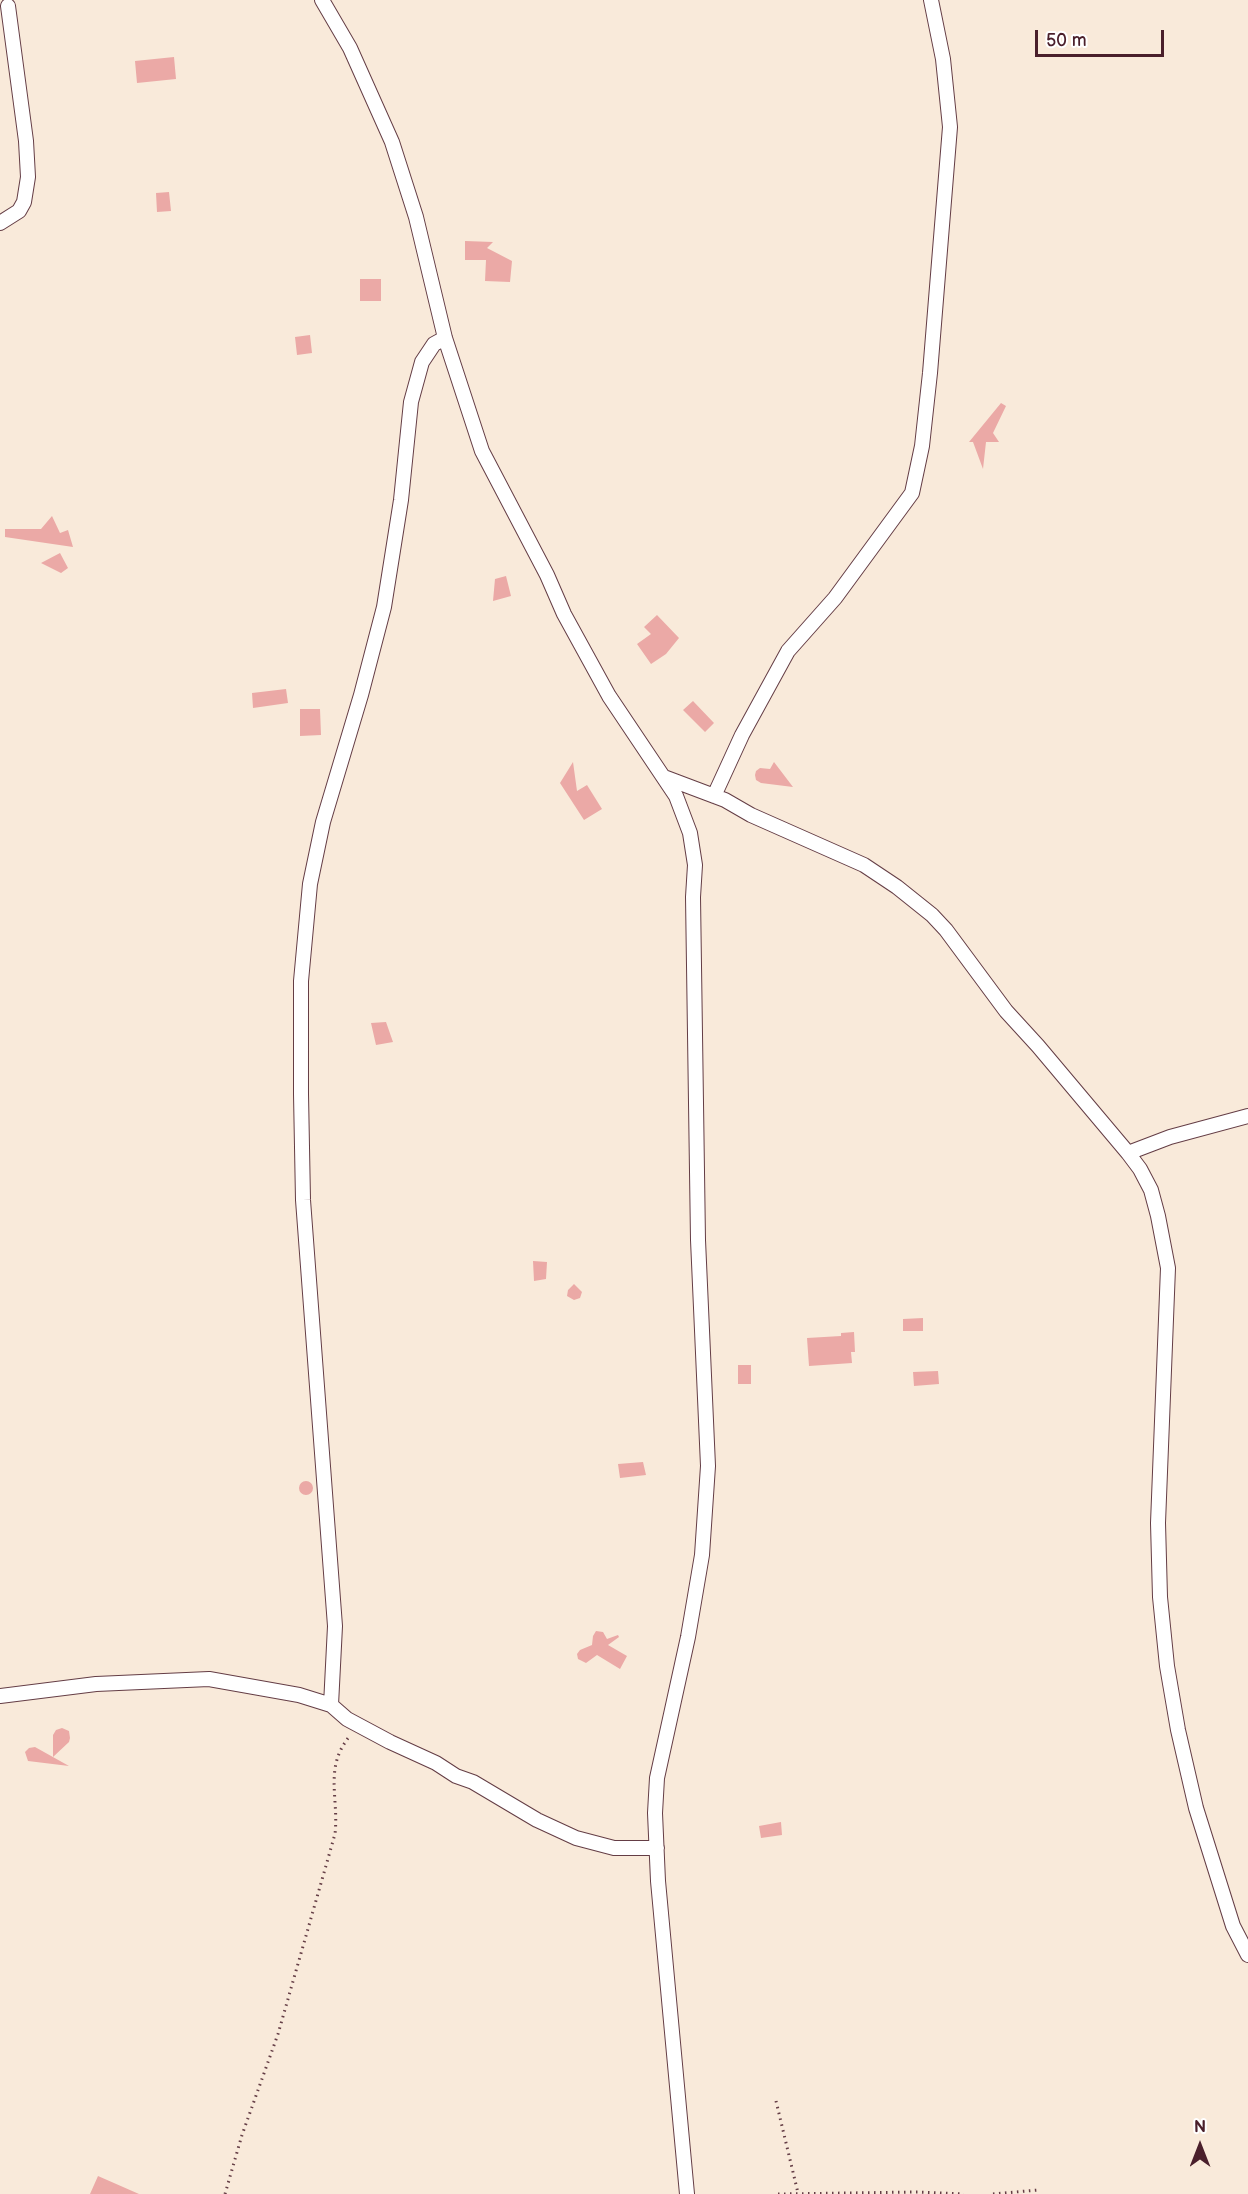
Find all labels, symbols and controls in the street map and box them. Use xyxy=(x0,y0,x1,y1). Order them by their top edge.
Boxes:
scale bar xyxy=(1038,18,1167,56)
text: 50 m xyxy=(1046,30,1087,51)
north arrow xyxy=(1170,2116,1230,2176)
text: N xyxy=(1194,2118,1206,2137)

